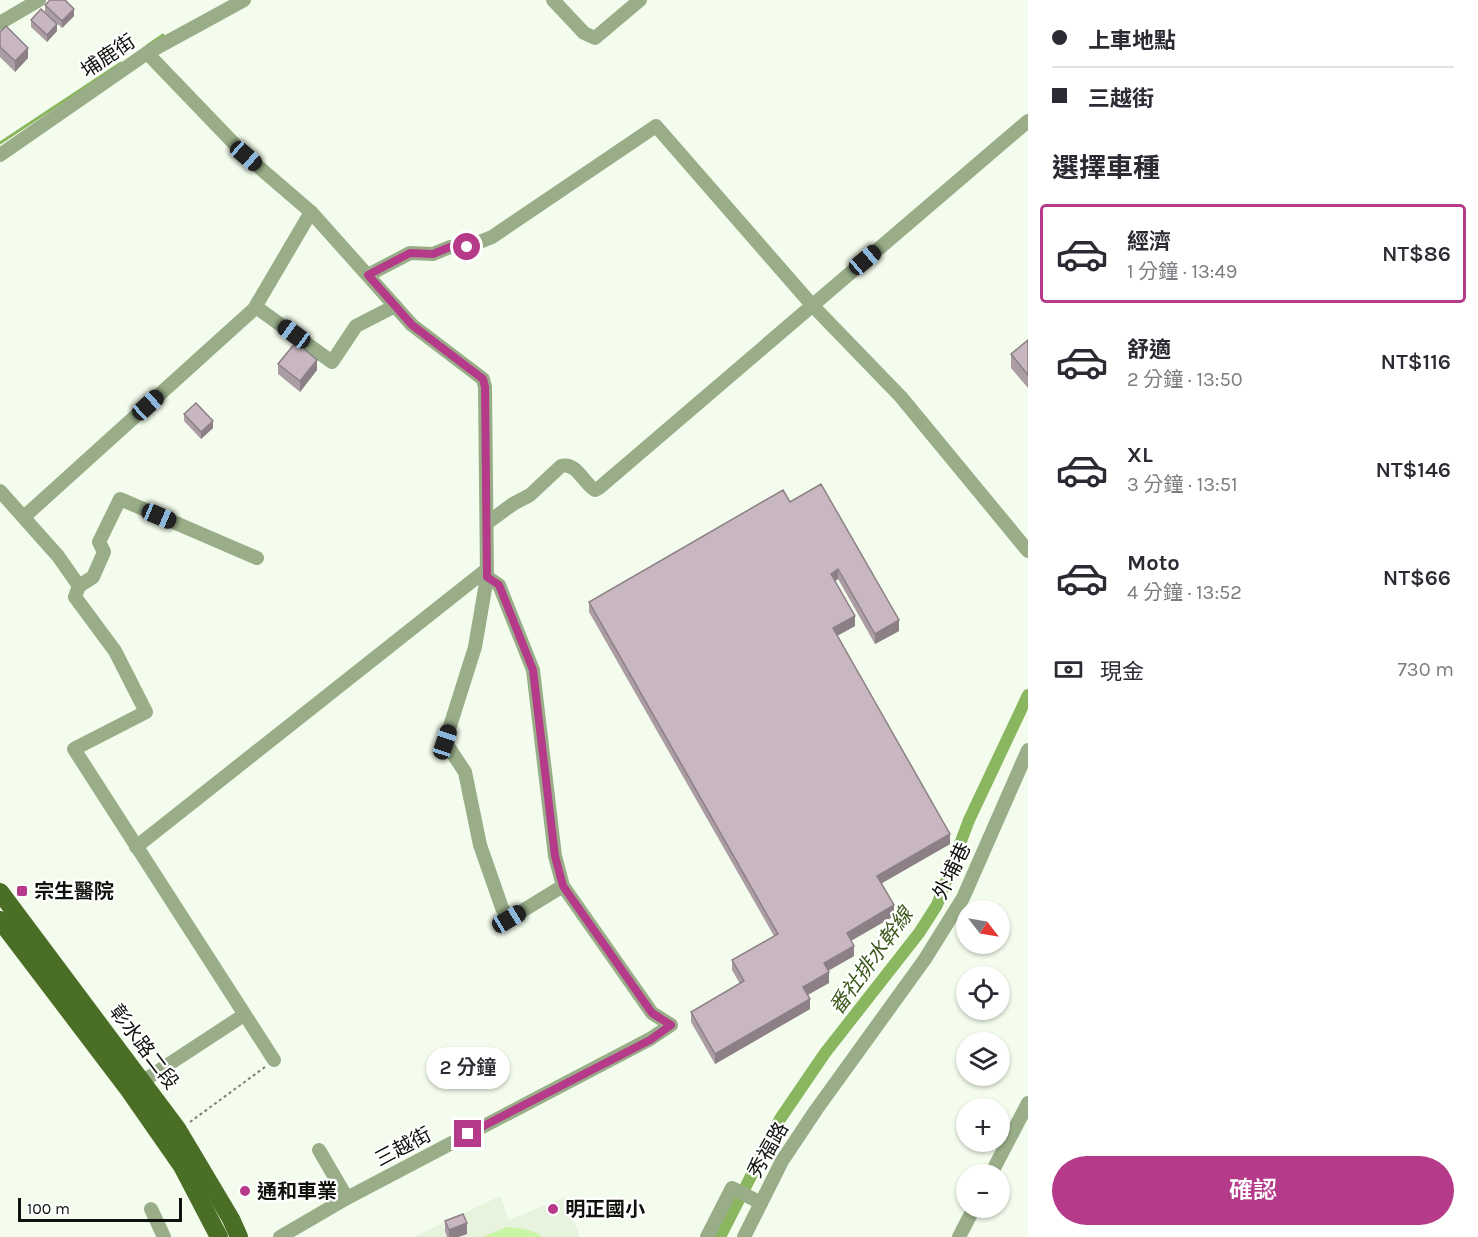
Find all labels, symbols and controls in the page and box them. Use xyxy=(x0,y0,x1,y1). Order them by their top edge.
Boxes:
text: 上車地點 xyxy=(1088,28,1176,54)
street label: 埔鹿街 xyxy=(77,30,139,82)
text: 三越街 xyxy=(1088,86,1154,112)
car xyxy=(227,137,265,175)
text: 選擇車種 xyxy=(1052,152,1160,184)
icon: car xyxy=(1055,227,1109,281)
text: 經濟 xyxy=(1127,229,1171,255)
route start xyxy=(453,233,480,260)
text: NT$86 xyxy=(1382,241,1451,267)
car xyxy=(845,242,885,278)
text: 1 分鐘 · 13:49 xyxy=(1127,260,1237,283)
car xyxy=(274,316,314,352)
icon: car xyxy=(1055,335,1109,389)
text: 舒適 xyxy=(1127,337,1171,363)
text: NT$116 xyxy=(1381,349,1451,375)
text: 2 分鐘 · 13:50 xyxy=(1127,368,1243,391)
car xyxy=(129,386,167,424)
text: XL xyxy=(1127,442,1153,468)
icon: car xyxy=(1055,443,1109,497)
text: NT$146 xyxy=(1375,457,1451,483)
text: 3 分鐘 · 13:51 xyxy=(1127,473,1238,496)
car xyxy=(139,501,179,531)
text: Moto xyxy=(1127,550,1180,576)
icon: car xyxy=(1055,551,1109,605)
text: NT$66 xyxy=(1383,565,1451,591)
text: 4 分鐘 · 13:52 xyxy=(1127,581,1242,604)
icon: cash xyxy=(1052,653,1085,686)
text: 730 m xyxy=(1397,658,1454,681)
text: 現金 xyxy=(1100,659,1144,685)
car xyxy=(431,722,459,762)
street label: 外埔巷 xyxy=(929,839,975,903)
place label: 宗生醫院 xyxy=(34,880,114,903)
marker: 宗生醫院 xyxy=(15,884,29,898)
north arrow xyxy=(956,900,1010,954)
map controls xyxy=(956,900,1010,1218)
water label: 番社排水幹線 xyxy=(824,901,919,1019)
car xyxy=(489,902,529,936)
button: locate xyxy=(956,966,1010,1020)
street label: 彰水路二段 xyxy=(105,1000,183,1094)
button: layers xyxy=(956,1032,1010,1086)
callout: 2 分鐘 xyxy=(426,1047,510,1089)
text: 2 分鐘 xyxy=(440,1056,496,1079)
button: + xyxy=(956,1098,1010,1152)
street label: 秀福路 xyxy=(743,1118,793,1182)
route end xyxy=(454,1120,481,1147)
street label: 三越街 xyxy=(371,1123,435,1171)
button: 確認 xyxy=(1052,1156,1454,1225)
button: − xyxy=(956,1164,1010,1218)
place label: 通和車業 xyxy=(257,1180,337,1203)
marker: 通和車業 xyxy=(238,1184,252,1198)
scale bar xyxy=(18,1195,182,1222)
place label: 明正國小 xyxy=(565,1198,645,1221)
text: 100 m xyxy=(27,1199,70,1218)
marker: 明正國小 xyxy=(546,1202,560,1216)

